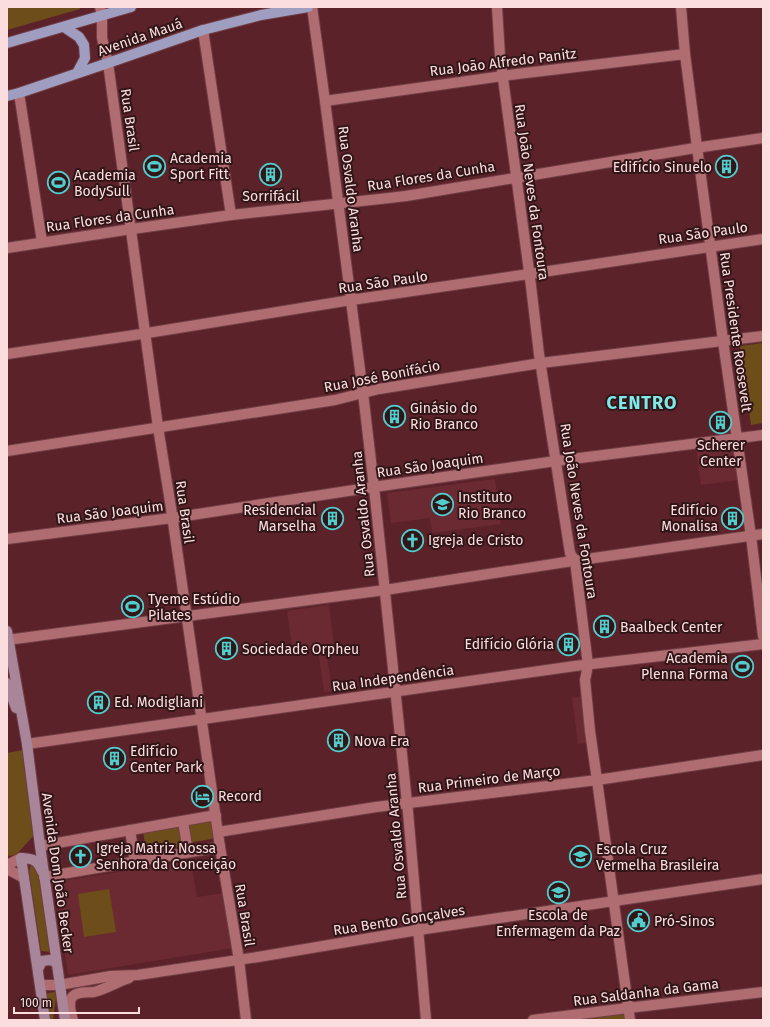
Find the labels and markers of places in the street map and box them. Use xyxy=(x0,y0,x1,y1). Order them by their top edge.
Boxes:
place label: Academia Sport Fitt xyxy=(170,150,232,183)
sports icon: Academia Sport Fitt xyxy=(142,153,168,179)
building icon: Edifício Sinuelo xyxy=(714,154,740,180)
place label: Edifício Sinuelo xyxy=(613,159,712,176)
building icon: Sorrifácil xyxy=(258,161,284,187)
place label: Academia BodySull xyxy=(74,167,136,200)
sports icon: Academia BodySull xyxy=(45,170,71,196)
place label: Sorrifácil xyxy=(242,188,300,205)
place label: Ginásio do Rio Branco xyxy=(410,400,478,433)
building icon: Ginásio do Rio Branco xyxy=(382,403,408,429)
building icon: Scherer Center xyxy=(708,410,734,436)
place label: Scherer Center xyxy=(697,437,746,470)
place label: Instituto Rio Branco xyxy=(458,489,526,522)
school or university icon: Instituto Rio Branco xyxy=(430,492,456,518)
place label: Residencial Marselha xyxy=(243,502,316,535)
place label: Edifício Monalisa xyxy=(661,502,718,535)
building icon: Residencial Marselha xyxy=(319,505,345,531)
building icon: Edifício Monalisa xyxy=(720,505,746,531)
church icon: Igreja de Cristo xyxy=(400,527,426,553)
place label: Igreja de Cristo xyxy=(428,532,524,549)
place label: Tyeme Estúdio Pilates xyxy=(148,591,240,624)
sports icon: Tyeme Estúdio Pilates xyxy=(120,594,146,620)
building icon: Baalbeck Center xyxy=(592,614,618,640)
place label: Baalbeck Center xyxy=(620,619,723,636)
building icon: Edifício Glória xyxy=(556,631,582,657)
building icon: Sociedade Orpheu xyxy=(214,636,240,662)
place label: Edifício Glória xyxy=(464,636,554,653)
place label: Sociedade Orpheu xyxy=(242,641,359,658)
place label: Academia Plenna Forma xyxy=(641,650,728,683)
sports icon: Academia Plenna Forma xyxy=(730,653,756,679)
building icon: Ed. Modigliani xyxy=(85,689,111,715)
place label: Ed. Modigliani xyxy=(114,694,203,711)
building icon: Nova Era xyxy=(326,728,352,754)
place label: Nova Era xyxy=(354,733,410,750)
place label: Edifício Center Park xyxy=(130,743,203,776)
building icon: Edifício Center Park xyxy=(102,746,128,772)
hotel icon: Record xyxy=(189,783,215,809)
place label: Record xyxy=(218,788,262,805)
place label: Igreja Matriz Nossa Senhora da Conceição xyxy=(96,840,236,873)
place label: Escola Cruz Vermelha Brasileira xyxy=(596,841,719,874)
church icon: Igreja Matriz Nossa Senhora da Conceição xyxy=(68,843,94,869)
school or university icon: Escola Cruz Vermelha Brasileira xyxy=(568,844,594,870)
school or university icon: Escola de Enfermagem da Paz xyxy=(545,880,571,906)
place label: Escola de Enfermagem da Paz xyxy=(496,907,620,940)
public building icon: Pró-Sinos xyxy=(625,908,651,934)
place label: Pró-Sinos xyxy=(654,913,715,930)

